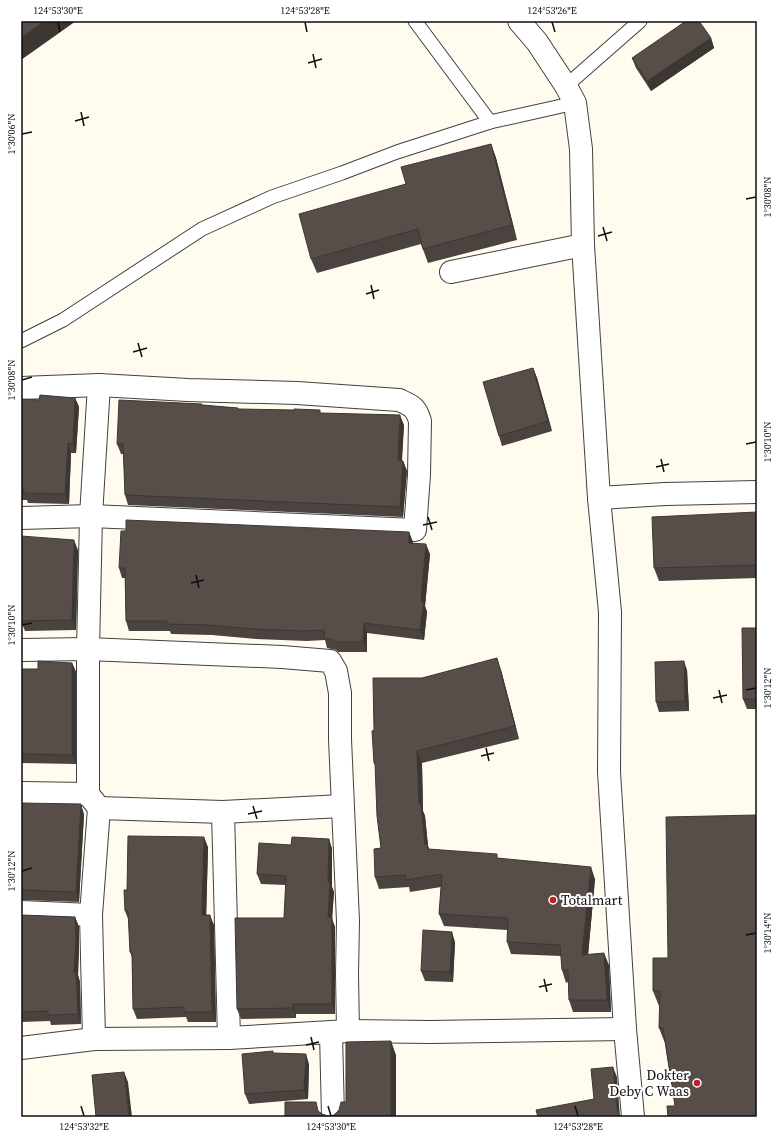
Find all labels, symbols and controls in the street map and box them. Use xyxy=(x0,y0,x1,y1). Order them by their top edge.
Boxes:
text: 124°53'30"E xyxy=(33,4,83,17)
text: 124°53'28"E xyxy=(280,4,330,17)
text: 124°53'26"E xyxy=(527,4,577,17)
text: 1°30'06"N xyxy=(5,113,18,155)
text: 1°30'08"N xyxy=(761,176,774,218)
text: 1°30'08"N xyxy=(5,359,18,401)
text: 1°30'10"N xyxy=(761,421,774,463)
text: 1°30'10"N xyxy=(5,604,18,646)
text: 1°30'12"N xyxy=(761,667,774,709)
text: 1°30'12"N xyxy=(5,850,18,892)
place label: Totalmart xyxy=(561,890,623,910)
marker: Totalmart xyxy=(548,895,558,905)
text: 1°30'14"N xyxy=(761,912,774,954)
place label: Dokter Deby C Waas xyxy=(609,1065,689,1101)
marker: Dokter Deby C Waas xyxy=(692,1078,702,1088)
text: 124°53'32"E xyxy=(59,1120,109,1133)
text: 124°53'30"E xyxy=(306,1120,356,1133)
text: 124°53'28"E xyxy=(553,1120,603,1133)

